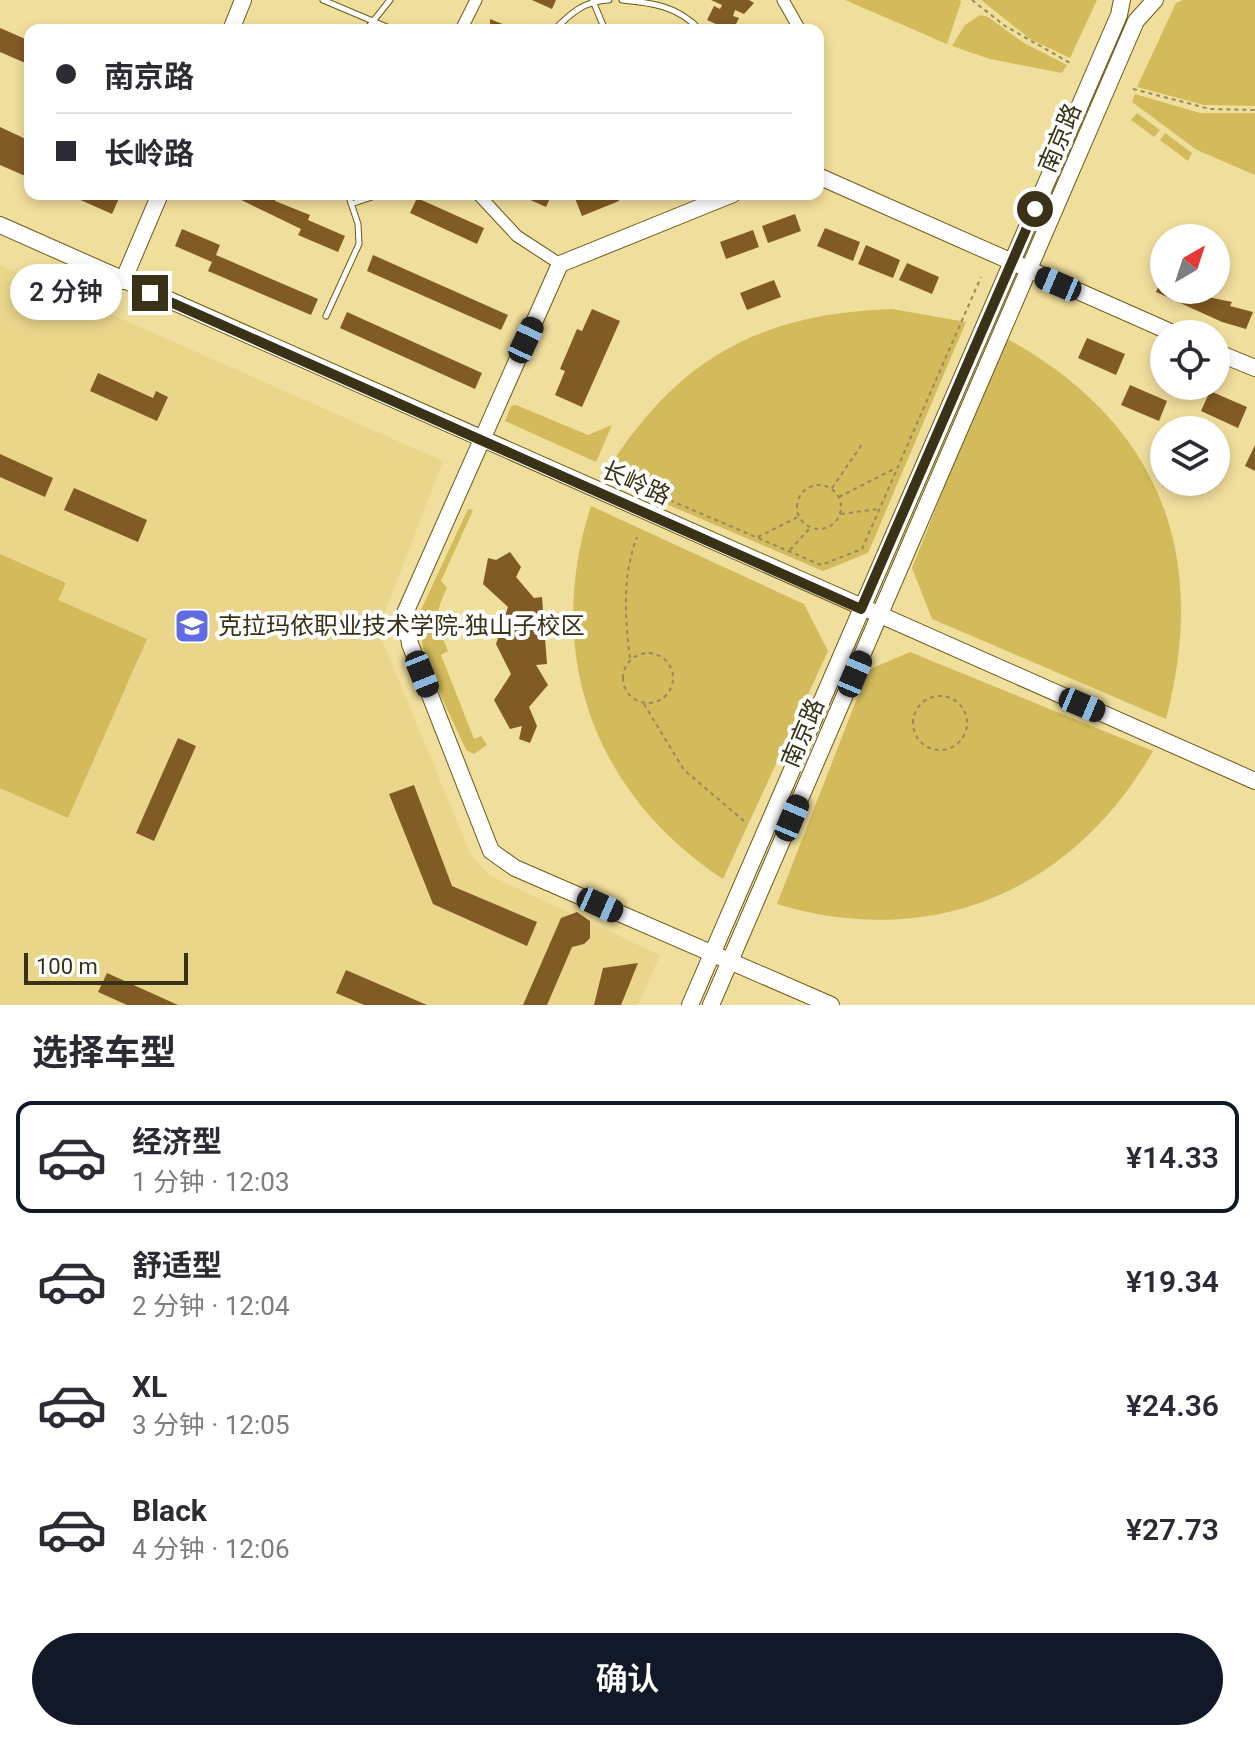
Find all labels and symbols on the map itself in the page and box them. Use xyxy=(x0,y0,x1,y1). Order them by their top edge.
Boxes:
street label: 南京路 xyxy=(1033,99,1087,177)
route start xyxy=(1017,191,1053,227)
north arrow xyxy=(1150,224,1230,304)
car xyxy=(1031,264,1085,304)
callout: 2 分钟 xyxy=(10,265,122,321)
route end xyxy=(132,275,168,311)
car xyxy=(505,313,547,367)
street label: 长岭路 xyxy=(597,456,675,510)
school or university icon: 克拉玛依职业技术学院-独山子校区 xyxy=(173,607,211,645)
place label: 克拉玛依职业技术学院-独山子校区 xyxy=(218,612,585,640)
car xyxy=(402,647,442,701)
car xyxy=(835,647,875,701)
car xyxy=(1055,685,1109,725)
street label: 南京路 xyxy=(776,694,830,772)
car xyxy=(772,791,812,845)
car xyxy=(573,884,627,926)
scale bar xyxy=(24,949,188,985)

